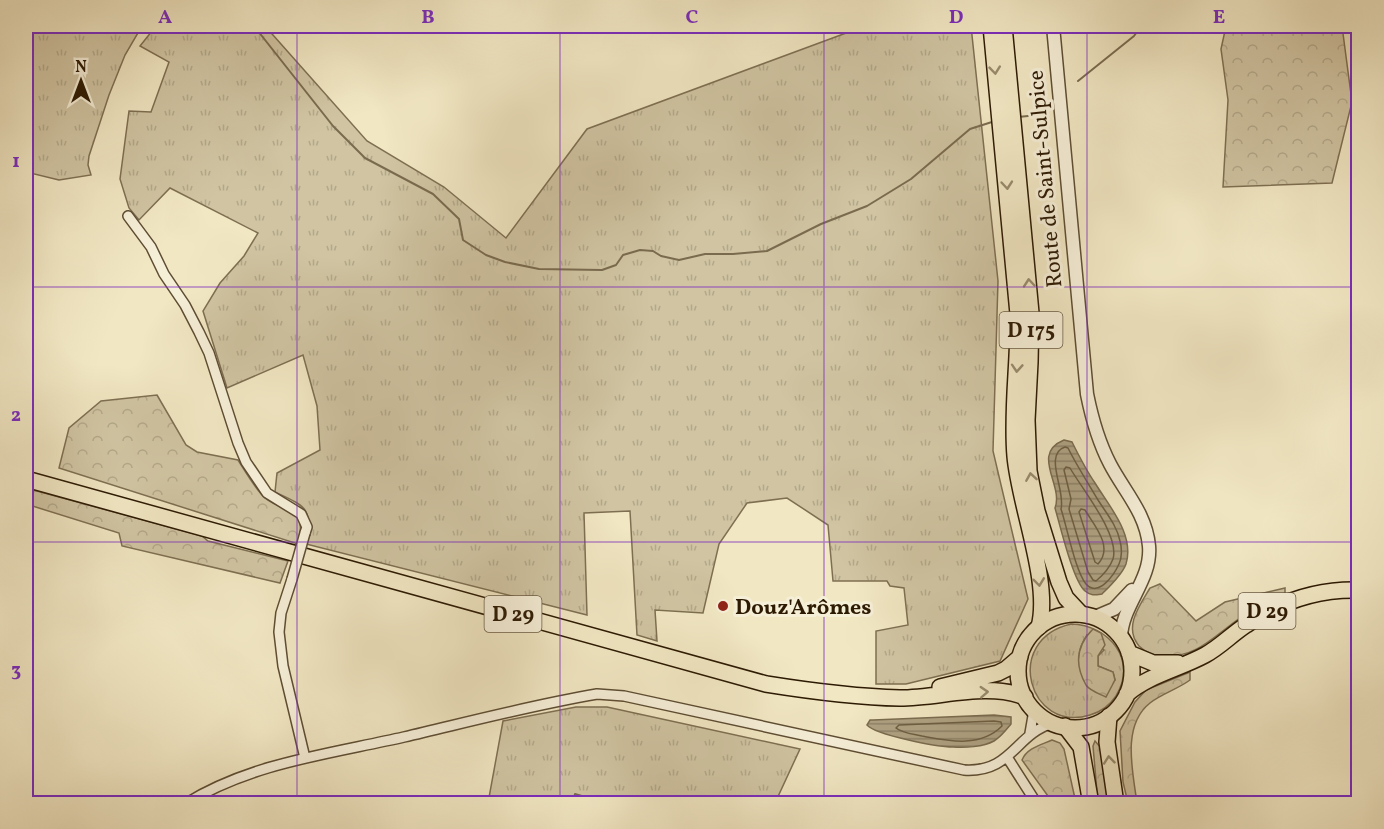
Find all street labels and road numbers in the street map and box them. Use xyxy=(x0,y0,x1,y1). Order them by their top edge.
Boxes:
street label: Route de Saint-Sulpice xyxy=(1022,69,1071,289)
road number: D 175 xyxy=(1000,312,1062,348)
road number: D 29 xyxy=(1238,593,1296,629)
road number: D 29 xyxy=(484,596,542,632)

